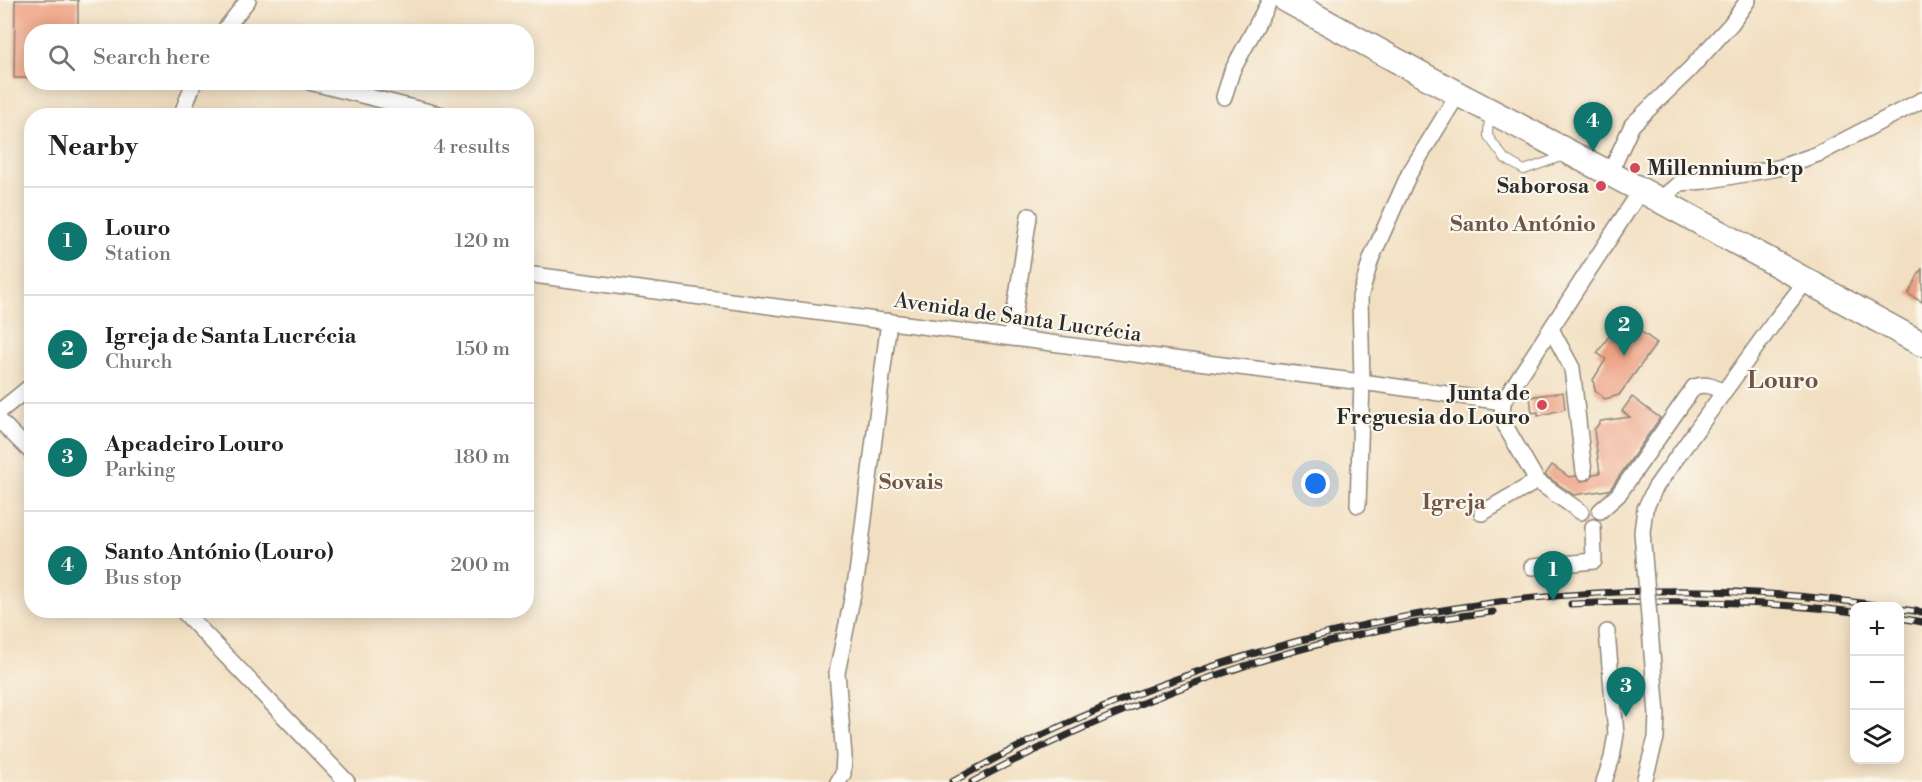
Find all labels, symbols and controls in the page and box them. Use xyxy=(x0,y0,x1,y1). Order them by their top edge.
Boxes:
search box xyxy=(24,24,534,90)
icon: search xyxy=(45,41,78,74)
text: Search here xyxy=(93,44,210,71)
pin: 4 xyxy=(1574,102,1612,152)
text: Nearby xyxy=(48,131,138,163)
text: 4 results xyxy=(433,135,510,160)
place label: Millennium bcp xyxy=(1647,156,1804,182)
marker: Millennium bcp xyxy=(1628,161,1642,175)
place label: Saborosa xyxy=(1497,174,1590,200)
marker: Saborosa xyxy=(1594,179,1608,193)
district label: Santo António xyxy=(1450,211,1596,238)
text: Louro xyxy=(105,215,170,242)
text: 1 xyxy=(63,229,72,254)
text: 120 m xyxy=(455,229,510,254)
text: Station xyxy=(105,242,171,267)
street label: Avenida de Santa Lucrécia xyxy=(892,288,1144,348)
pin: 2 xyxy=(1604,306,1644,356)
text: Igreja de Santa Lucrécia xyxy=(105,323,356,350)
text: 2 xyxy=(61,337,74,362)
text: 150 m xyxy=(455,337,510,362)
text: Church xyxy=(105,350,172,375)
district label: Louro xyxy=(1747,366,1819,396)
place label: Junta de Freguesia do Louro xyxy=(1336,381,1530,431)
marker: Junta de Freguesia do Louro xyxy=(1535,398,1549,412)
text: Apeadeiro Louro xyxy=(105,431,284,458)
text: 3 xyxy=(61,445,74,470)
text: 180 m xyxy=(455,445,510,470)
text: Parking xyxy=(105,458,175,483)
district label: Sovais xyxy=(879,469,943,496)
your location xyxy=(1301,469,1330,498)
district label: Igreja xyxy=(1422,489,1487,516)
text: Santo António (Louro) xyxy=(105,539,333,566)
pin: 1 xyxy=(1534,552,1572,601)
text: 4 xyxy=(61,553,74,578)
text: 200 m xyxy=(450,553,510,578)
text: Bus stop xyxy=(105,566,182,591)
map controls xyxy=(1850,602,1904,764)
button: + xyxy=(1850,602,1904,656)
button: − xyxy=(1850,656,1904,710)
pin: 3 xyxy=(1606,668,1646,717)
button: layers xyxy=(1850,710,1904,764)

